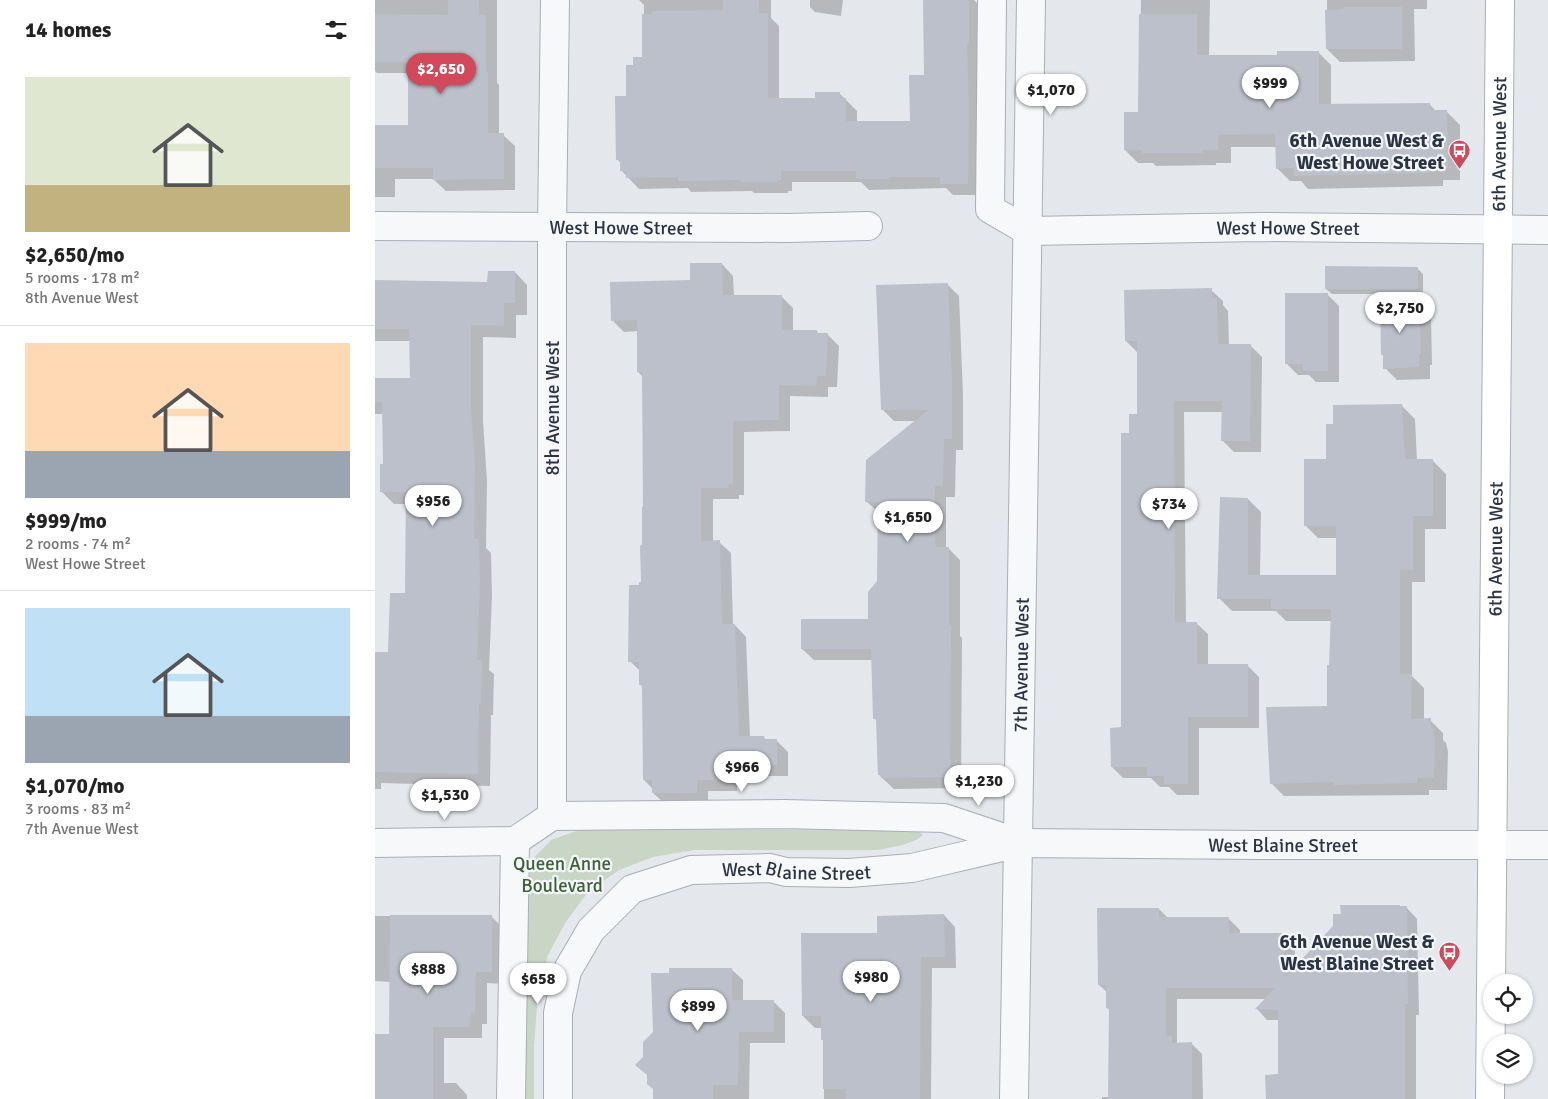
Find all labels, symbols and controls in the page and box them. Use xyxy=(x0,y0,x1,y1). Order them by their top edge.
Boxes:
icon: filters xyxy=(322,16,350,44)
text: 14 homes xyxy=(25,17,111,43)
pin: $2,650 xyxy=(400,52,482,95)
text: $2,650 xyxy=(417,59,465,79)
pin: $999 xyxy=(1240,66,1300,109)
text: $999 xyxy=(1253,73,1287,93)
pin: $1,070 xyxy=(1010,74,1092,116)
street label: 6th Avenue West xyxy=(1487,76,1512,212)
text: $1,070 xyxy=(1027,80,1075,100)
icon: home xyxy=(143,110,233,200)
place label: 6th Avenue West & West Howe Street xyxy=(1290,129,1445,175)
bus stop icon: 6th Avenue West & West Howe Street xyxy=(1448,139,1472,170)
street label: West Howe Street xyxy=(549,216,693,241)
street label: West Howe Street xyxy=(1216,216,1360,241)
text: $2,650/mo xyxy=(25,242,124,268)
text: 5 rooms · 178 m² xyxy=(25,268,140,288)
text: 8th Avenue West xyxy=(25,288,139,308)
pin: $2,750 xyxy=(1359,292,1441,334)
text: $2,750 xyxy=(1376,298,1424,318)
street label: 8th Avenue West xyxy=(541,340,565,475)
icon: home xyxy=(143,375,233,465)
street label: 6th Avenue West xyxy=(1483,481,1509,617)
pin: $956 xyxy=(403,484,463,527)
pin: $734 xyxy=(1139,488,1199,530)
text: $956 xyxy=(416,491,450,511)
text: $734 xyxy=(1152,494,1186,514)
pin: $1,650 xyxy=(867,500,949,543)
text: $1,650 xyxy=(884,507,932,527)
text: $999/mo xyxy=(25,508,107,534)
text: 2 rooms · 74 m² xyxy=(25,534,131,554)
text: West Howe Street xyxy=(25,554,146,574)
street label: 7th Avenue West xyxy=(1009,597,1035,733)
icon: home xyxy=(143,640,233,730)
pin: $966 xyxy=(712,750,772,793)
text: $966 xyxy=(725,757,759,777)
pin: $1,230 xyxy=(938,764,1020,807)
text: $1,230 xyxy=(955,771,1003,791)
text: $1,070/mo xyxy=(25,773,124,799)
pin: $1,530 xyxy=(404,778,486,821)
text: $1,530 xyxy=(421,785,469,805)
text: 3 rooms · 83 m² xyxy=(25,799,131,819)
text: 7th Avenue West xyxy=(25,819,139,839)
street label: West Blaine Street xyxy=(1208,834,1358,858)
park label: Queen Anne Boulevard xyxy=(513,852,611,898)
street label: West Blaine Street xyxy=(721,856,872,886)
place label: 6th Avenue West & West Blaine Street xyxy=(1280,930,1435,976)
bus stop icon: 6th Avenue West & West Blaine Street xyxy=(1438,940,1462,971)
pin: $888 xyxy=(398,952,458,995)
text: $888 xyxy=(411,959,445,979)
pin: $980 xyxy=(841,960,901,1003)
pin: $658 xyxy=(508,962,568,1005)
text: $980 xyxy=(854,967,888,987)
text: $658 xyxy=(521,969,555,989)
map controls xyxy=(1483,974,1533,1084)
button: locate xyxy=(1483,974,1533,1024)
pin: $899 xyxy=(668,990,728,1032)
text: $899 xyxy=(681,996,715,1016)
button: layers xyxy=(1483,1034,1533,1084)

